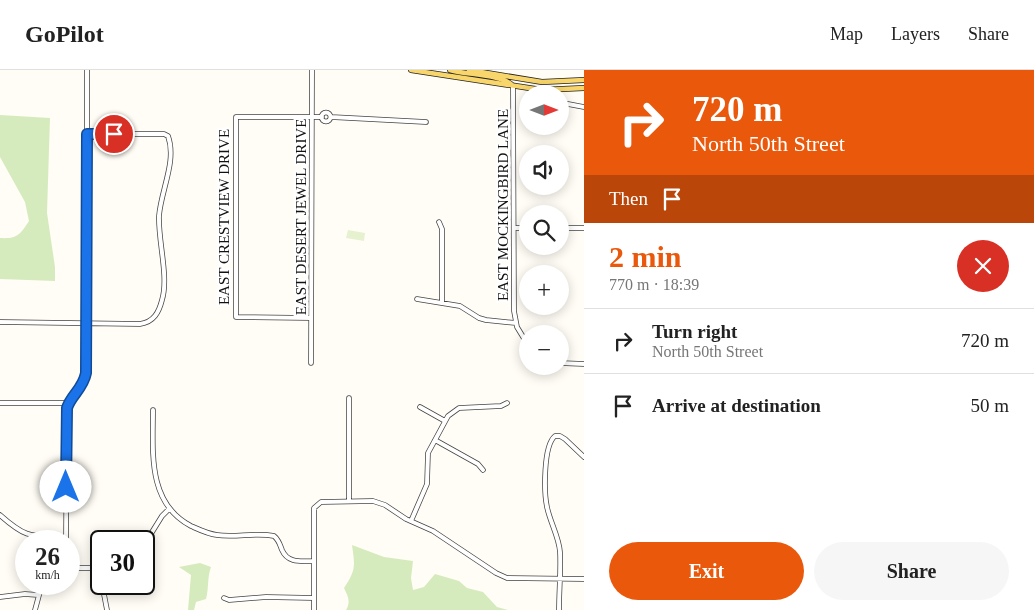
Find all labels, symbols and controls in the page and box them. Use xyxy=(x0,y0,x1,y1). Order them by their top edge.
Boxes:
text: GoPilot xyxy=(25,21,104,47)
text: Map xyxy=(830,24,863,44)
text: Layers xyxy=(891,24,940,44)
text: Share xyxy=(968,24,1009,44)
north arrow xyxy=(519,85,569,135)
map controls xyxy=(519,85,569,375)
icon: right xyxy=(609,90,674,155)
text: 720 m xyxy=(692,90,782,129)
street label: EAST MOCKINGBIRD LANE xyxy=(495,109,511,301)
pin xyxy=(93,113,135,155)
street label: EAST DESERT JEWEL DRIVE xyxy=(293,119,309,315)
icon: arrive xyxy=(100,120,128,148)
street label: EAST CRESTVIEW DRIVE xyxy=(216,129,232,305)
text: North 50th Street xyxy=(692,131,845,156)
button: sound xyxy=(519,145,569,195)
icon: arrive xyxy=(658,185,686,213)
text: Then xyxy=(609,188,648,209)
button: search xyxy=(519,205,569,255)
text: 2 min xyxy=(609,240,682,273)
button: close xyxy=(957,240,1009,292)
button: + xyxy=(519,265,569,315)
text: 770 m · 18:39 xyxy=(609,276,699,293)
text: Turn right xyxy=(652,321,737,342)
button: − xyxy=(519,325,569,375)
icon: right xyxy=(609,327,637,355)
text: 720 m xyxy=(961,330,1009,351)
text: North 50th Street xyxy=(652,343,763,360)
icon: arrive xyxy=(609,392,637,420)
text: Arrive at destination xyxy=(652,395,821,416)
text: 50 m xyxy=(970,395,1009,416)
position arrow xyxy=(39,460,91,512)
speed limit sign: 30 xyxy=(90,530,155,595)
button: Exit xyxy=(609,542,804,600)
button: Share xyxy=(814,542,1009,600)
text: 26 xyxy=(35,543,60,570)
text: km/h xyxy=(35,568,60,582)

